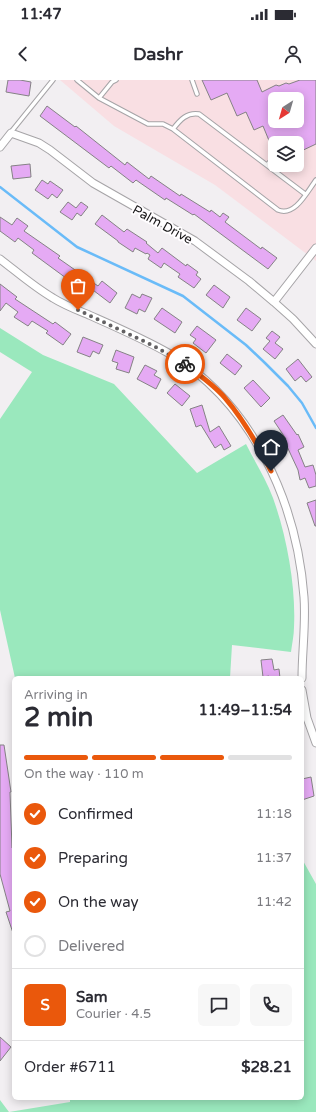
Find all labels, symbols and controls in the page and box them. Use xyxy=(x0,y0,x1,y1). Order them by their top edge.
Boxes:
text: 11:47 xyxy=(20,5,62,23)
icon: back xyxy=(12,43,34,65)
text: Dashr xyxy=(133,43,183,65)
icon: person xyxy=(282,43,304,65)
north arrow xyxy=(268,92,304,128)
map controls xyxy=(268,92,304,172)
button: layers xyxy=(268,136,304,172)
street label: Palm Drive xyxy=(130,202,195,248)
pin xyxy=(61,269,95,310)
icon: bag xyxy=(67,275,89,297)
courier xyxy=(165,344,205,384)
icon: bike xyxy=(174,353,196,375)
pin xyxy=(254,430,288,471)
icon: home xyxy=(260,436,282,458)
text: Arriving in xyxy=(24,687,88,703)
text: 11:49–11:54 xyxy=(199,701,292,719)
text: 2 min xyxy=(24,702,93,733)
text: On the way · 110 m xyxy=(24,766,144,782)
icon: check xyxy=(24,803,46,825)
text: Confirmed xyxy=(58,805,133,823)
text: 11:18 xyxy=(256,806,292,822)
icon: check xyxy=(24,847,46,869)
text: Preparing xyxy=(58,849,128,867)
text: 11:37 xyxy=(256,850,292,866)
icon: check xyxy=(24,891,46,913)
text: On the way xyxy=(58,893,138,911)
text: 11:42 xyxy=(256,894,292,910)
text: Delivered xyxy=(58,937,125,955)
button: chat xyxy=(198,984,240,1026)
button: phone xyxy=(250,984,292,1026)
text: Sam xyxy=(76,988,107,1006)
text: S xyxy=(40,996,50,1014)
text: Courier · 4.5 xyxy=(76,1006,151,1022)
text: Order #6711 xyxy=(24,1058,116,1076)
text: $28.21 xyxy=(241,1058,292,1076)

